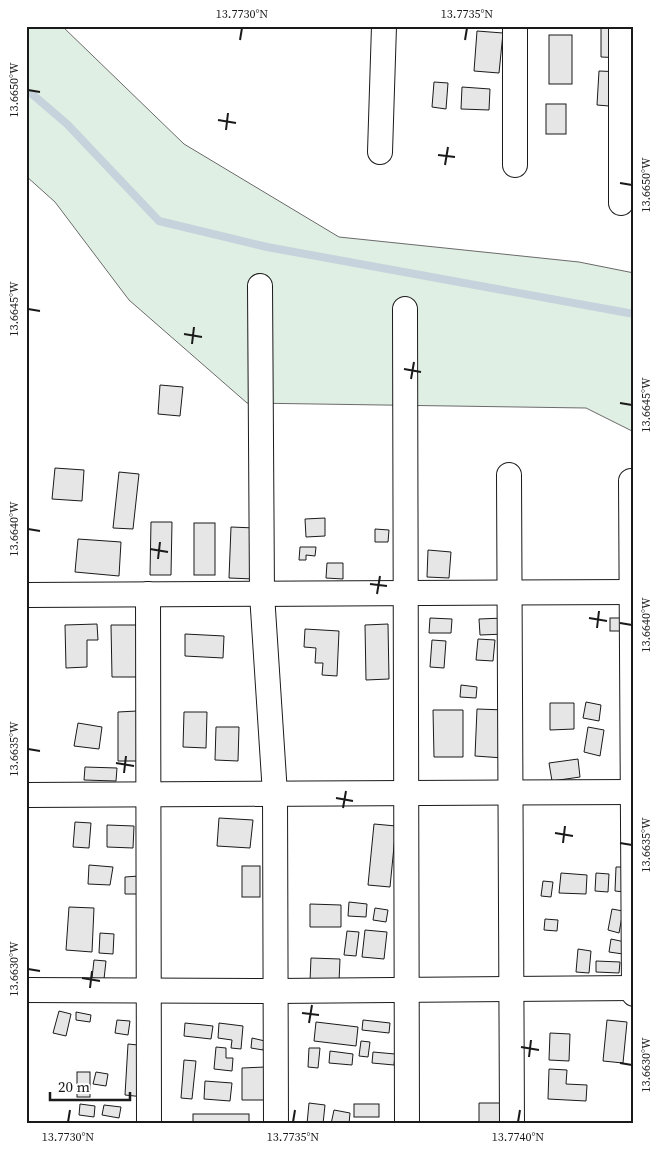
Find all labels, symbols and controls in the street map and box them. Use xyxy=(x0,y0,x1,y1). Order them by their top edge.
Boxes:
text: 13.7730°N xyxy=(216,6,268,22)
text: 13.7735°N xyxy=(441,6,493,22)
text: 13.6650°W xyxy=(6,62,22,118)
text: 13.6650°W xyxy=(638,157,654,213)
text: 13.6645°W xyxy=(6,281,22,337)
text: 13.6645°W xyxy=(638,377,654,433)
text: 13.6640°W xyxy=(6,501,22,557)
text: 13.6640°W xyxy=(638,597,654,653)
text: 13.6635°W xyxy=(6,721,22,777)
text: 13.6635°W xyxy=(638,817,654,873)
text: 13.6630°W xyxy=(6,941,22,997)
text: 13.6630°W xyxy=(638,1037,654,1093)
scale bar xyxy=(50,1070,130,1102)
text: 20 m xyxy=(58,1076,90,1097)
text: 13.7730°N xyxy=(42,1129,94,1145)
text: 13.7735°N xyxy=(267,1129,319,1145)
text: 13.7740°N xyxy=(492,1129,544,1145)

